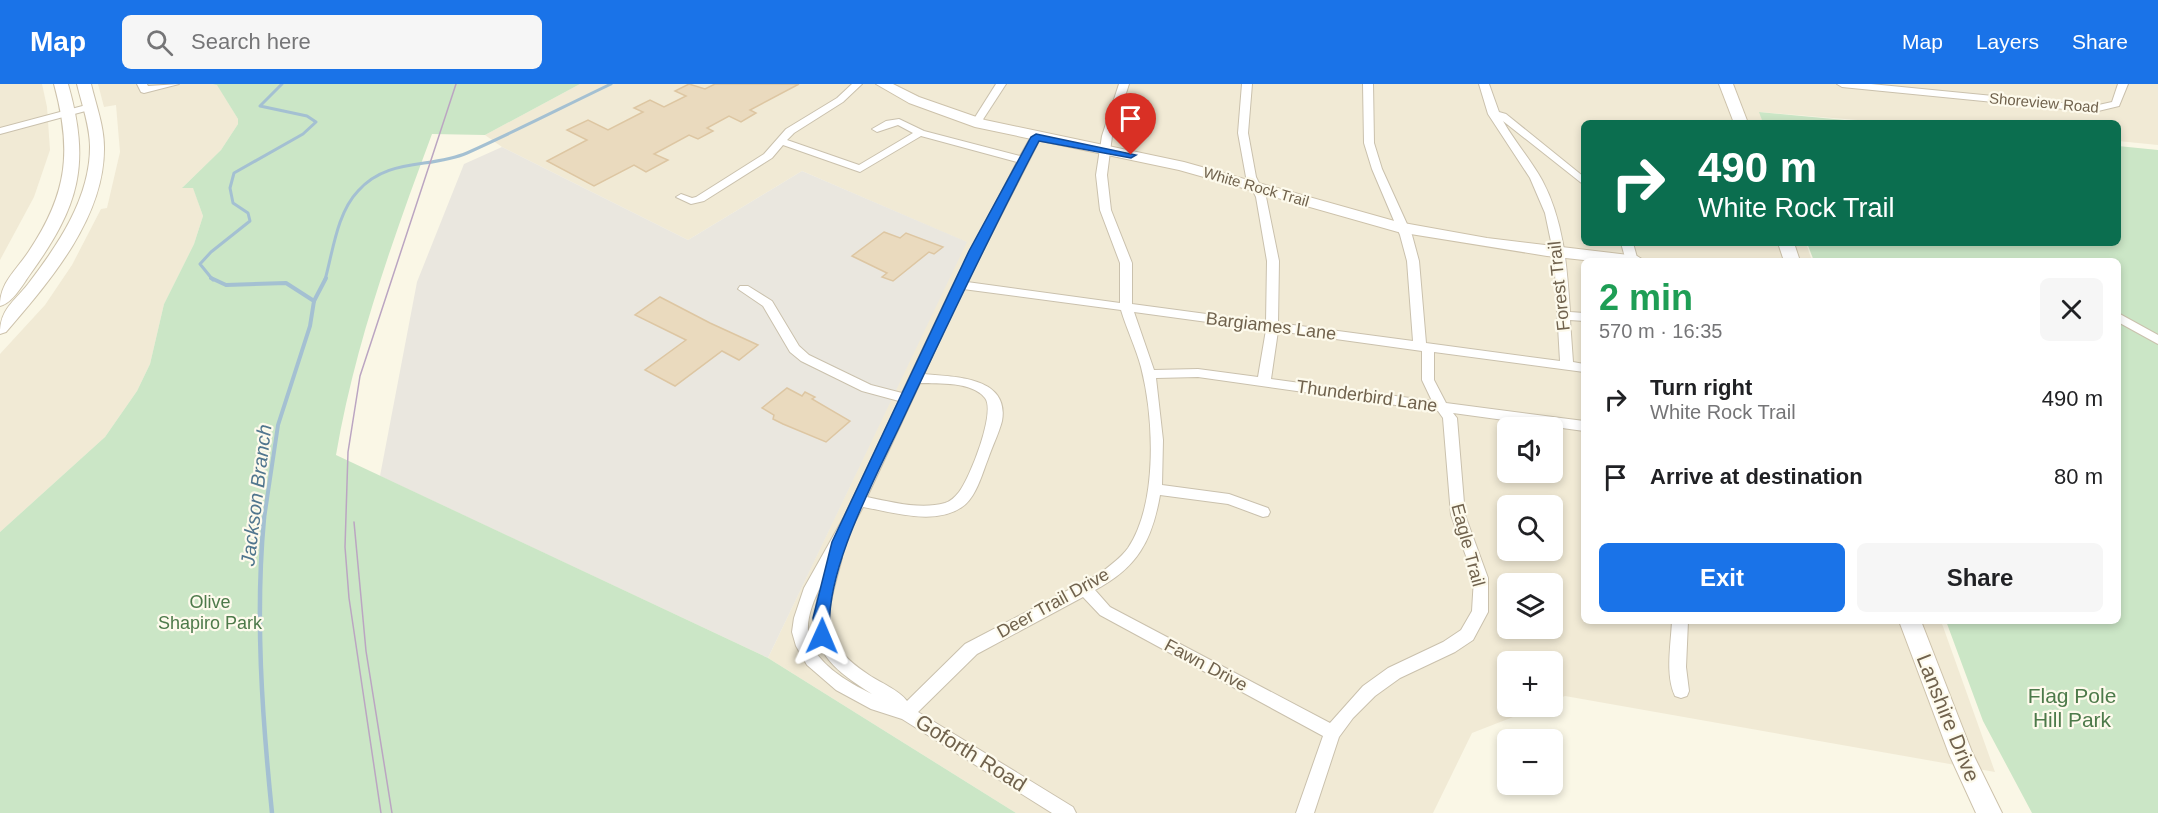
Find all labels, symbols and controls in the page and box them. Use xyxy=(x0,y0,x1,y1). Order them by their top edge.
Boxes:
search box xyxy=(122,15,542,69)
text: Map xyxy=(30,26,86,57)
icon: search xyxy=(143,26,176,59)
text: Search here xyxy=(191,29,311,54)
text: Map xyxy=(1902,30,1943,53)
text: Layers xyxy=(1976,30,2039,53)
text: Share xyxy=(2072,30,2128,53)
street label: Shoreview Road xyxy=(1988,89,2100,116)
pin xyxy=(1105,93,1156,155)
icon: arrive xyxy=(1114,102,1147,135)
icon: right xyxy=(1599,144,1677,222)
text: 490 m xyxy=(1698,144,1817,191)
street label: White Rock Trail xyxy=(1201,163,1311,210)
text: White Rock Trail xyxy=(1698,193,1895,223)
street label: Forest Trail xyxy=(1544,240,1574,332)
text: 2 min xyxy=(1599,277,1693,318)
button: close xyxy=(2040,278,2103,341)
street label: Bargiames Lane xyxy=(1205,308,1337,344)
text: 570 m · 16:35 xyxy=(1599,320,1722,342)
text: Turn right xyxy=(1650,375,1752,400)
street label: Thunderbird Lane xyxy=(1295,376,1439,416)
icon: right xyxy=(1599,383,1632,416)
text: 490 m xyxy=(2042,386,2103,411)
text: White Rock Trail xyxy=(1650,401,1796,423)
map controls xyxy=(1497,417,1563,795)
button: sound xyxy=(1497,417,1563,483)
water label: Jackson Branch xyxy=(236,423,276,568)
icon: arrive xyxy=(1599,461,1632,494)
text: Arrive at destination xyxy=(1650,464,1863,489)
text: 80 m xyxy=(2054,464,2103,489)
button: search xyxy=(1497,495,1563,561)
street label: Eagle Trail xyxy=(1447,501,1489,589)
button: Exit xyxy=(1599,543,1845,612)
button: Share xyxy=(1857,543,2103,612)
street label: Deer Trail Drive xyxy=(993,564,1113,642)
button: layers xyxy=(1497,573,1563,639)
park label: Olive Shapiro Park xyxy=(158,592,263,633)
position arrow xyxy=(790,604,854,668)
street label: Fawn Drive xyxy=(1161,635,1251,695)
button: + xyxy=(1497,651,1563,717)
street label: Lanshire Drive xyxy=(1912,651,1984,785)
park label: Flag Pole Hill Park xyxy=(2028,684,2116,731)
street label: Goforth Road xyxy=(912,709,1031,796)
button: − xyxy=(1497,729,1563,795)

